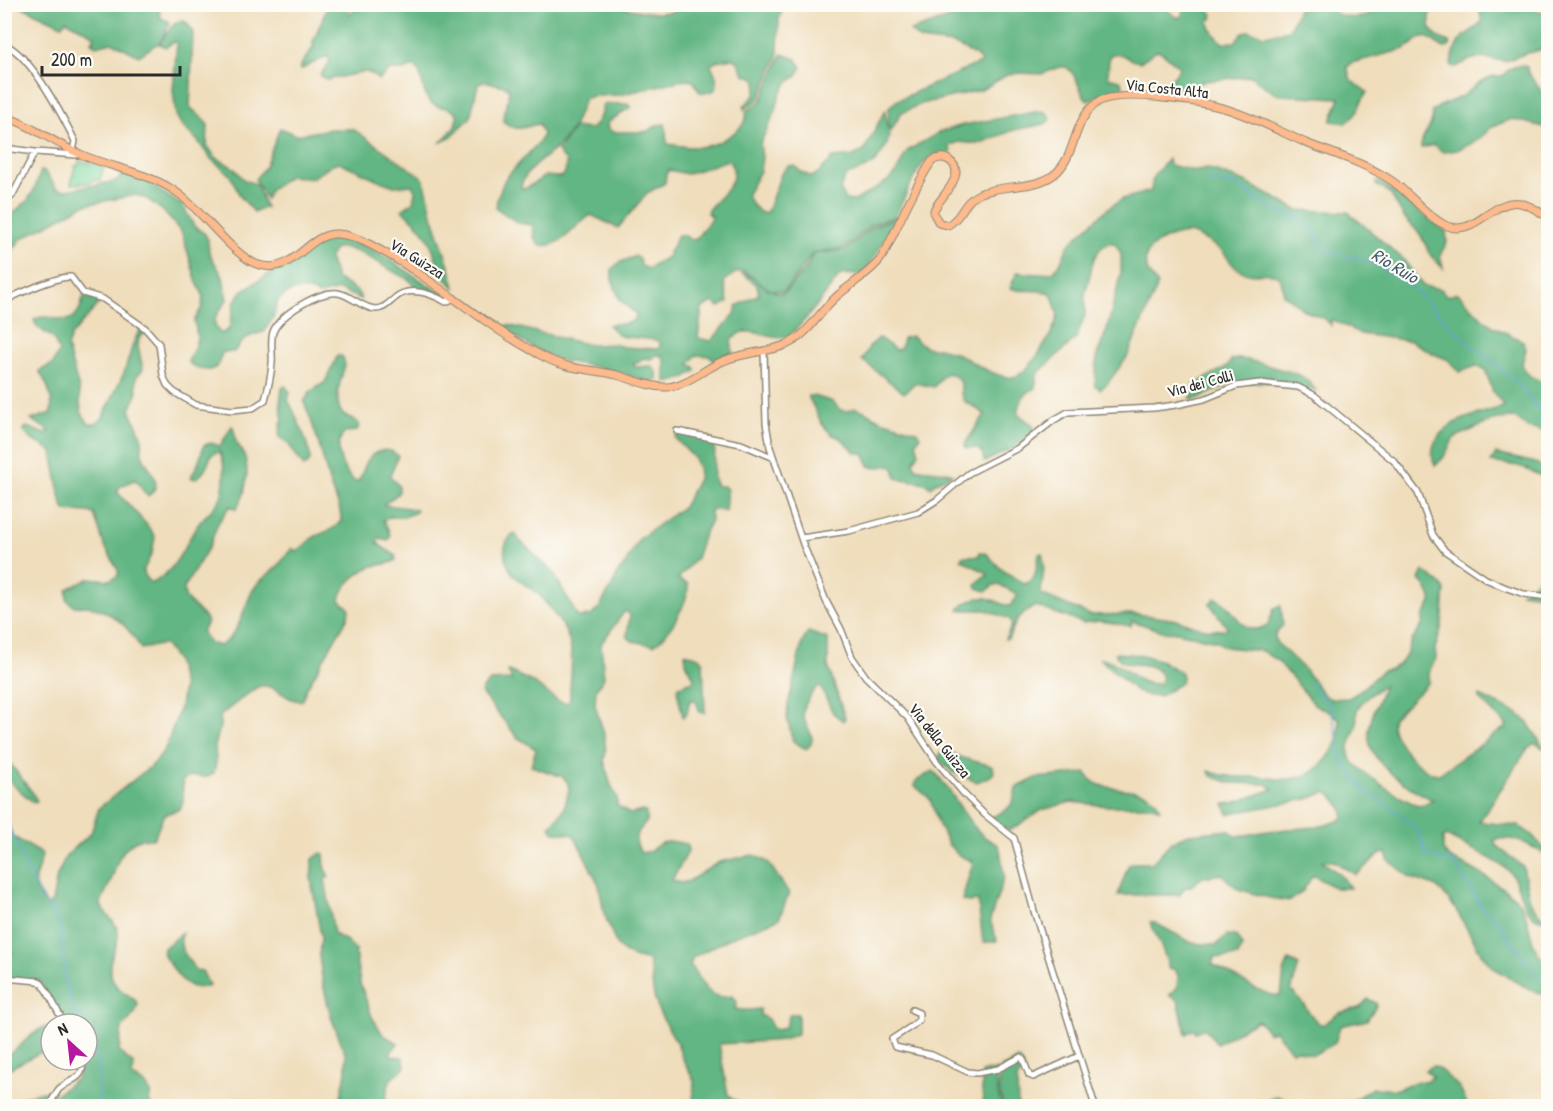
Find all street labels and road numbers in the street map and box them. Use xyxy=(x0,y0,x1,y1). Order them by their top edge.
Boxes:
street label: Via Costa Alta xyxy=(1124,73,1210,103)
street label: Via Guizza xyxy=(386,233,448,283)
street label: Via dei Colli xyxy=(1164,364,1236,402)
street label: Via della Guizza xyxy=(904,698,976,782)

